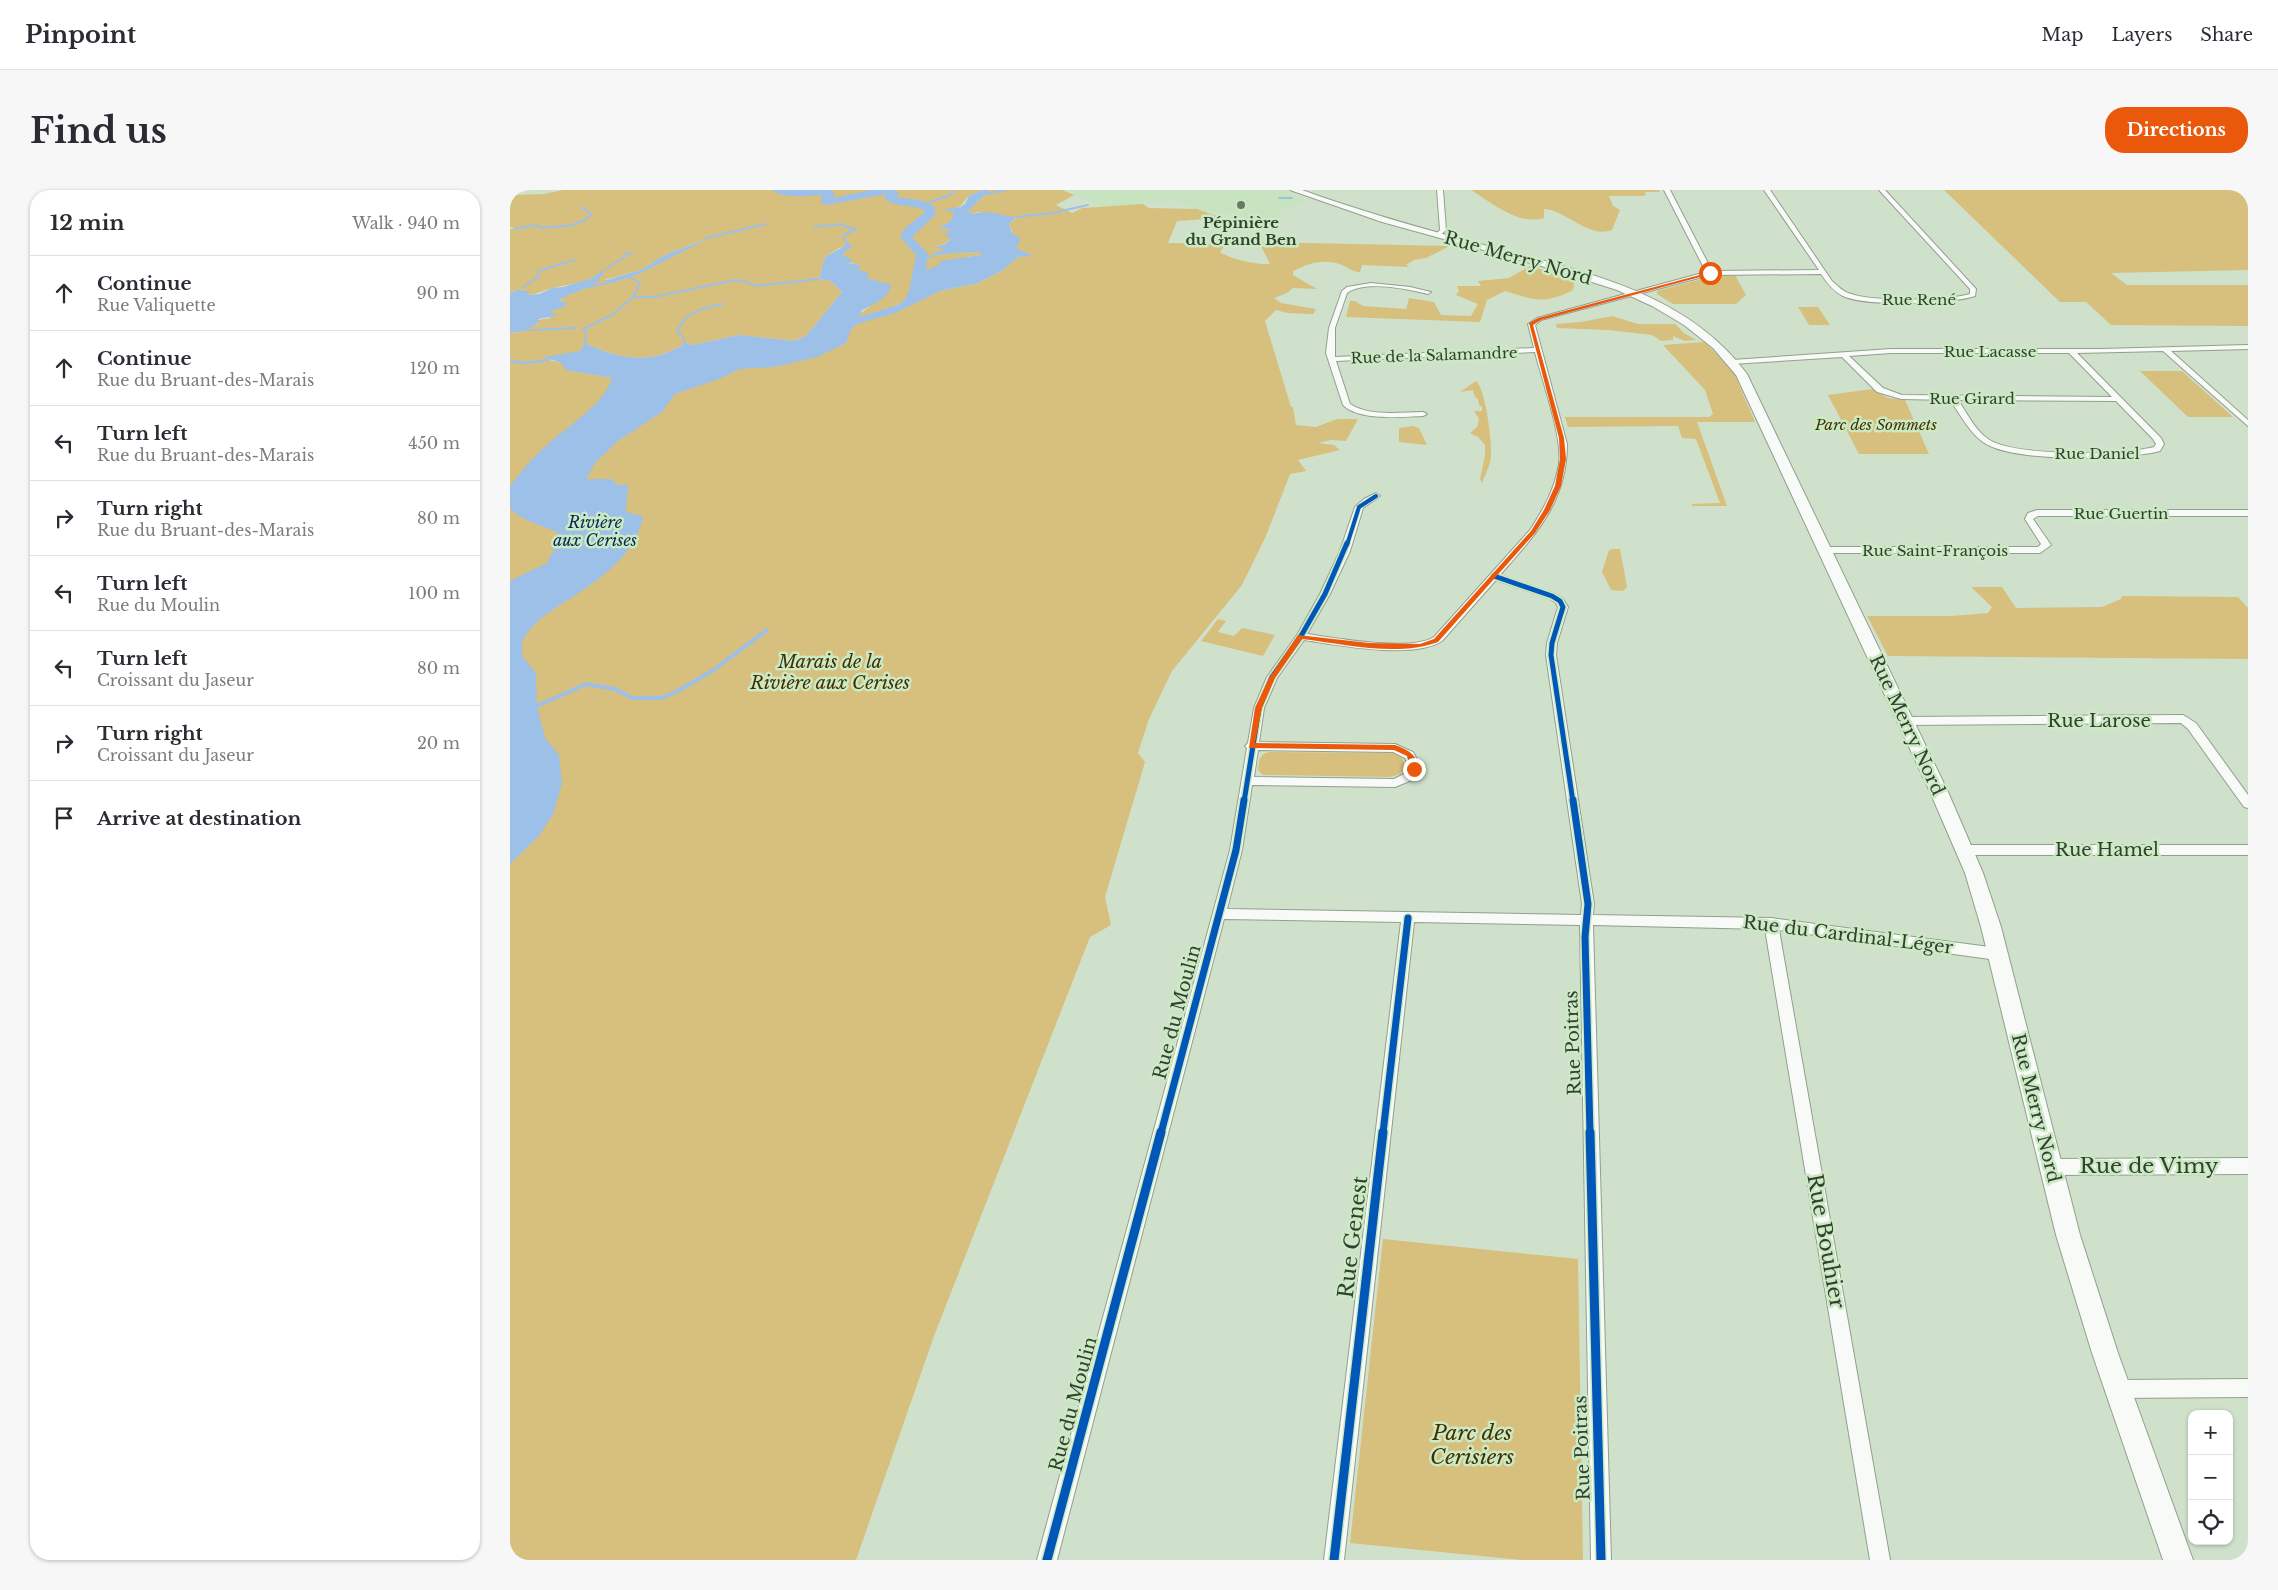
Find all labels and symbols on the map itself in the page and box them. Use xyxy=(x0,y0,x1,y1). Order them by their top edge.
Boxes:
marker: Pépinière du Grand Ben xyxy=(1235,199,1247,211)
place label: Pépinière du Grand Ben xyxy=(1185,213,1297,249)
street label: Rue Merry Nord xyxy=(1442,226,1594,290)
route start xyxy=(1699,262,1722,285)
street label: Rue René xyxy=(1882,290,1956,309)
street label: Rue Lacasse xyxy=(1944,342,2036,361)
street label: Rue de la Salamandre xyxy=(1350,343,1518,367)
street label: Rue Girard xyxy=(1929,389,2015,408)
park label: Parc des Sommets xyxy=(1814,415,1937,434)
street label: Rue Daniel xyxy=(2054,444,2140,463)
street label: Rue Guertin xyxy=(2074,504,2168,523)
water label: Rivière aux Cerises xyxy=(553,512,637,550)
street label: Rue Saint-François xyxy=(1862,541,2008,560)
park label: Marais de la Rivière aux Cerises xyxy=(749,651,910,694)
street label: Rue Merry Nord xyxy=(1865,651,1949,799)
street label: Rue Larose xyxy=(2047,710,2151,732)
route end xyxy=(1403,758,1426,781)
street label: Rue Hamel xyxy=(2055,839,2159,861)
street label: Rue du Cardinal-Léger xyxy=(1742,911,1955,959)
street label: Rue du Moulin xyxy=(1148,942,1206,1082)
street label: Rue Poitras xyxy=(1560,990,1586,1096)
street label: Rue Merry Nord xyxy=(2007,1031,2065,1185)
street label: Rue de Vimy xyxy=(2079,1153,2219,1179)
street label: Rue Bouhier xyxy=(1801,1172,1851,1310)
street label: Rue Genest xyxy=(1333,1174,1373,1300)
street label: Rue du Moulin xyxy=(1044,1334,1102,1474)
street label: Rue Poitras xyxy=(1569,1395,1595,1501)
park label: Parc des Cerisiers xyxy=(1430,1420,1514,1470)

